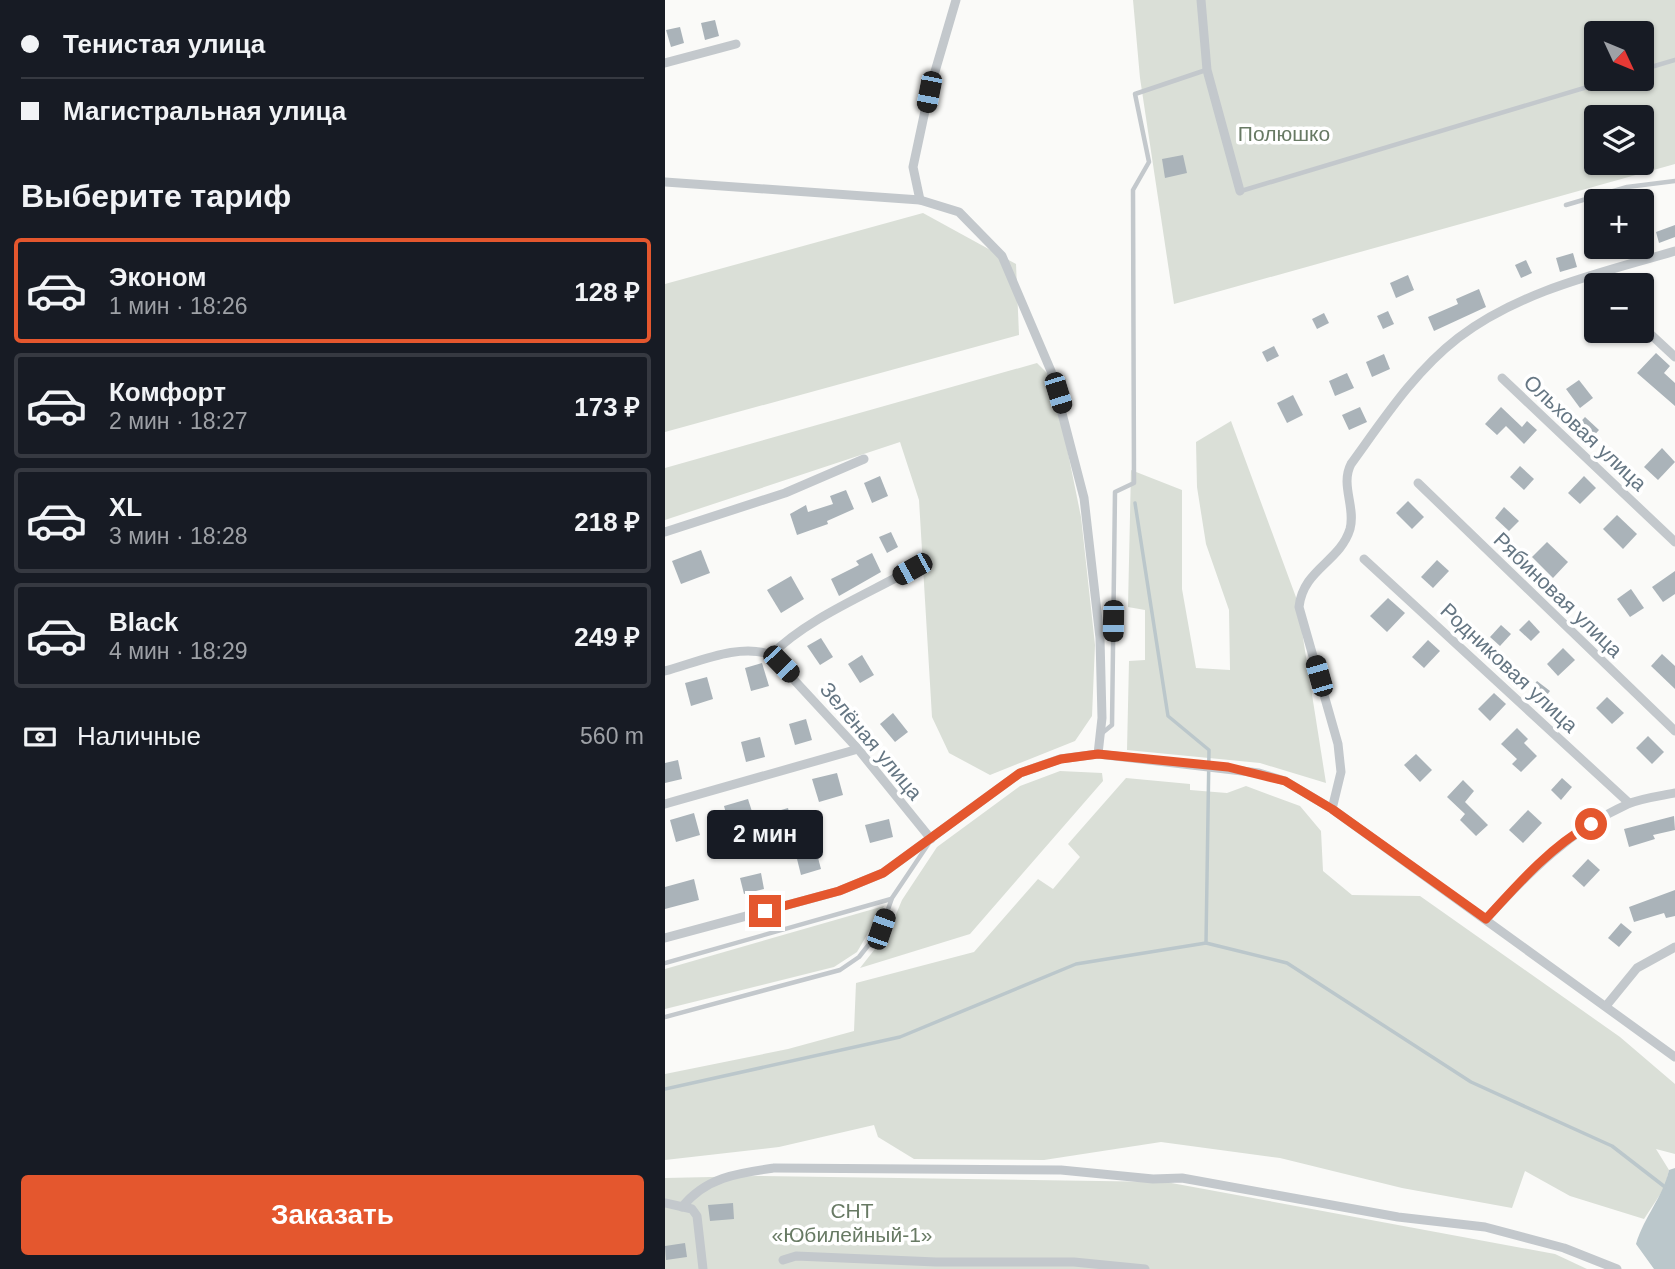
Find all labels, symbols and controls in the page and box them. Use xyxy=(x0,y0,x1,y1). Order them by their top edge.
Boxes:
north arrow xyxy=(1584,21,1654,91)
map controls xyxy=(1584,21,1654,343)
text: Тенистая улица xyxy=(63,29,265,59)
car xyxy=(915,69,944,115)
text: Магистральная улица xyxy=(63,96,346,126)
button: layers xyxy=(1584,105,1654,175)
park label: Полюшко xyxy=(1238,122,1330,145)
text: Выберите тариф xyxy=(21,178,291,214)
button: + xyxy=(1584,189,1654,259)
icon: car xyxy=(25,259,88,322)
text: Эконом xyxy=(109,262,207,292)
button: − xyxy=(1584,273,1654,343)
text: 128 ₽ xyxy=(574,277,640,307)
text: 1 мин · 18:26 xyxy=(109,293,248,319)
car xyxy=(1042,370,1075,416)
street label: Ольховая улица xyxy=(1519,370,1651,495)
icon: car xyxy=(25,374,88,437)
text: Комфорт xyxy=(109,377,226,407)
text: 173 ₽ xyxy=(574,392,640,422)
text: 2 мин · 18:27 xyxy=(109,408,248,434)
icon: car xyxy=(25,489,88,552)
text: XL xyxy=(109,492,142,522)
text: 218 ₽ xyxy=(574,507,640,537)
text: 3 мин · 18:28 xyxy=(109,523,248,549)
street label: Рябиновая улица xyxy=(1489,528,1627,662)
car xyxy=(889,550,936,588)
street label: Родниковая улица xyxy=(1436,598,1583,737)
car xyxy=(1103,600,1124,642)
icon: car xyxy=(25,604,88,667)
text: Black xyxy=(109,607,178,637)
text: 249 ₽ xyxy=(574,622,640,652)
text: 4 мин · 18:29 xyxy=(109,638,248,664)
car xyxy=(759,642,804,686)
car xyxy=(1304,653,1335,699)
street label: Зелёная улица xyxy=(816,677,927,804)
icon: cash xyxy=(21,718,59,756)
text: Наличные xyxy=(77,721,201,751)
text: 560 m xyxy=(580,723,644,749)
route start xyxy=(1575,808,1607,840)
callout: 2 мин xyxy=(707,810,823,858)
text: 2 мин xyxy=(733,821,797,847)
route end xyxy=(749,895,781,927)
car xyxy=(865,906,898,952)
button: Заказать xyxy=(21,1175,644,1255)
park label: СНТ «Юбилейный-1» xyxy=(771,1199,933,1246)

